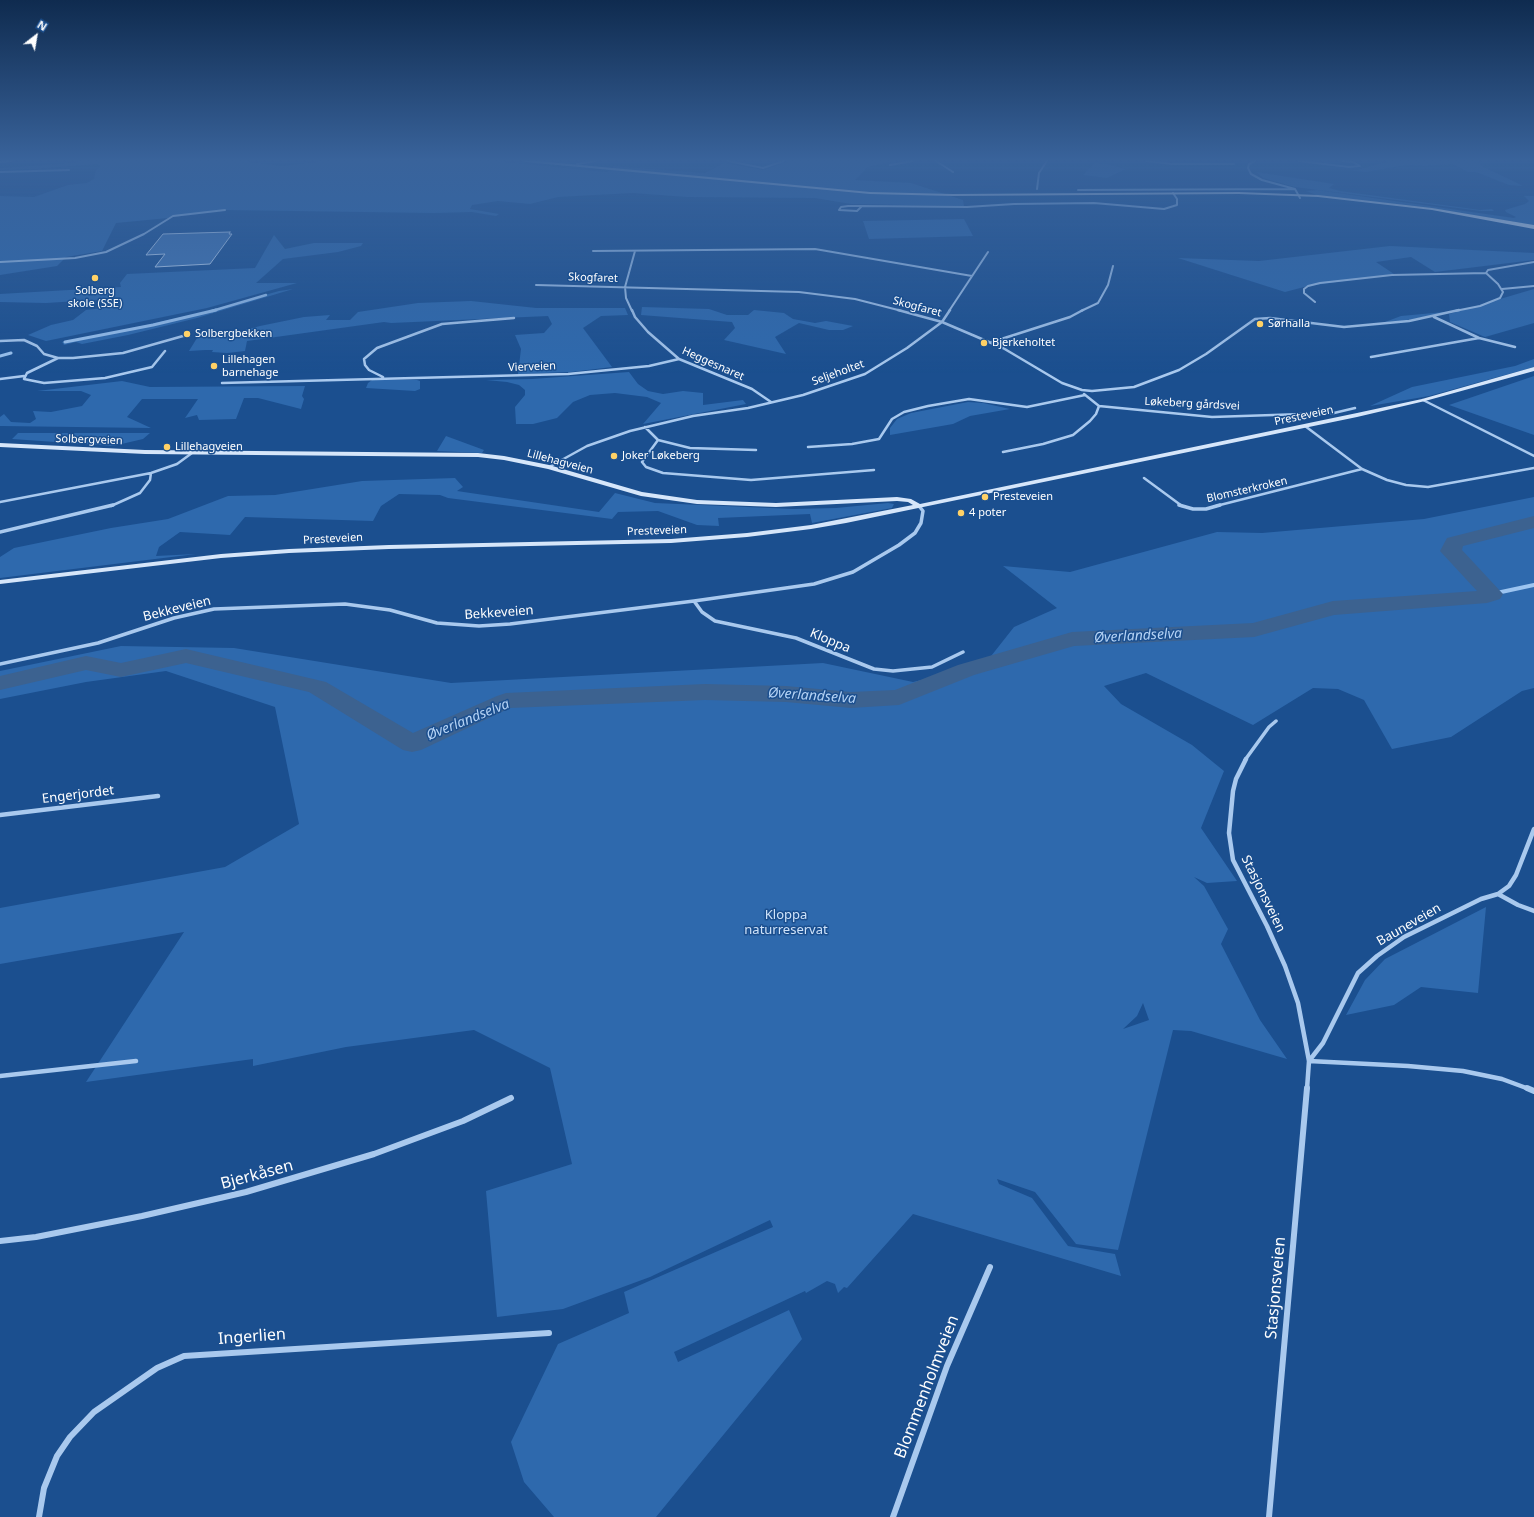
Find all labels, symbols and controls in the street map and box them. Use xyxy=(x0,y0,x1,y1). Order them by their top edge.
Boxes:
north arrow xyxy=(16,16,56,56)
text: N xyxy=(35,17,50,34)
street label: Skogfaret xyxy=(568,271,618,285)
marker: Solberg skole (SSE) xyxy=(90,273,100,283)
place label: Solberg skole (SSE) xyxy=(68,284,122,310)
street label: Skogfaret xyxy=(891,294,943,320)
place label: Sørhalla xyxy=(1268,317,1310,331)
marker: Sørhalla xyxy=(1255,319,1265,329)
place label: Solbergbekken xyxy=(195,327,272,341)
marker: Solbergbekken xyxy=(182,329,192,339)
place label: Bjerkeholtet xyxy=(992,336,1055,350)
marker: Bjerkeholtet xyxy=(979,338,989,348)
street label: Heggesnaret xyxy=(680,344,746,384)
place label: Lillehagen barnehage xyxy=(222,353,278,379)
street label: Seljeholtet xyxy=(810,357,866,389)
street label: Vierveien xyxy=(508,360,556,374)
marker: Lillehagen barnehage xyxy=(209,361,219,371)
street label: Løkeberg gårdsvei xyxy=(1144,395,1240,413)
street label: Presteveien xyxy=(1273,403,1335,429)
street label: Solbergveien xyxy=(55,432,123,448)
place label: Lillehagveien xyxy=(175,440,243,454)
marker: Lillehagveien xyxy=(162,442,172,452)
street label: Lillehagveien xyxy=(526,447,594,477)
place label: Joker Løkeberg xyxy=(622,449,700,463)
marker: Joker Løkeberg xyxy=(609,451,619,461)
street label: Blomsterkroken xyxy=(1205,474,1289,506)
place label: Presteveien xyxy=(993,490,1053,504)
marker: Presteveien xyxy=(980,492,990,502)
place label: 4 poter xyxy=(969,506,1006,520)
marker: 4 poter xyxy=(956,508,966,518)
street label: Presteveien xyxy=(627,523,687,539)
street label: Presteveien xyxy=(303,531,363,547)
street label: Bekkeveien xyxy=(141,593,213,625)
street label: Bekkeveien xyxy=(464,603,534,623)
water label: Øverlandselva xyxy=(1094,625,1182,647)
street label: Kloppa xyxy=(807,626,853,656)
water label: Øverlandselva xyxy=(767,685,857,707)
water label: Øverlandselva xyxy=(424,696,512,744)
street label: Engerjordet xyxy=(41,783,115,807)
street label: Stasjonsveien xyxy=(1238,853,1288,935)
street label: Bauneveien xyxy=(1374,900,1444,950)
park label: Kloppa naturreservat xyxy=(744,907,828,938)
street label: Bjerkåsen xyxy=(219,1156,295,1194)
street label: Stasjonsveien xyxy=(1262,1236,1290,1340)
street label: Blommenholmveien xyxy=(891,1313,963,1461)
street label: Ingerlien xyxy=(217,1325,287,1349)

